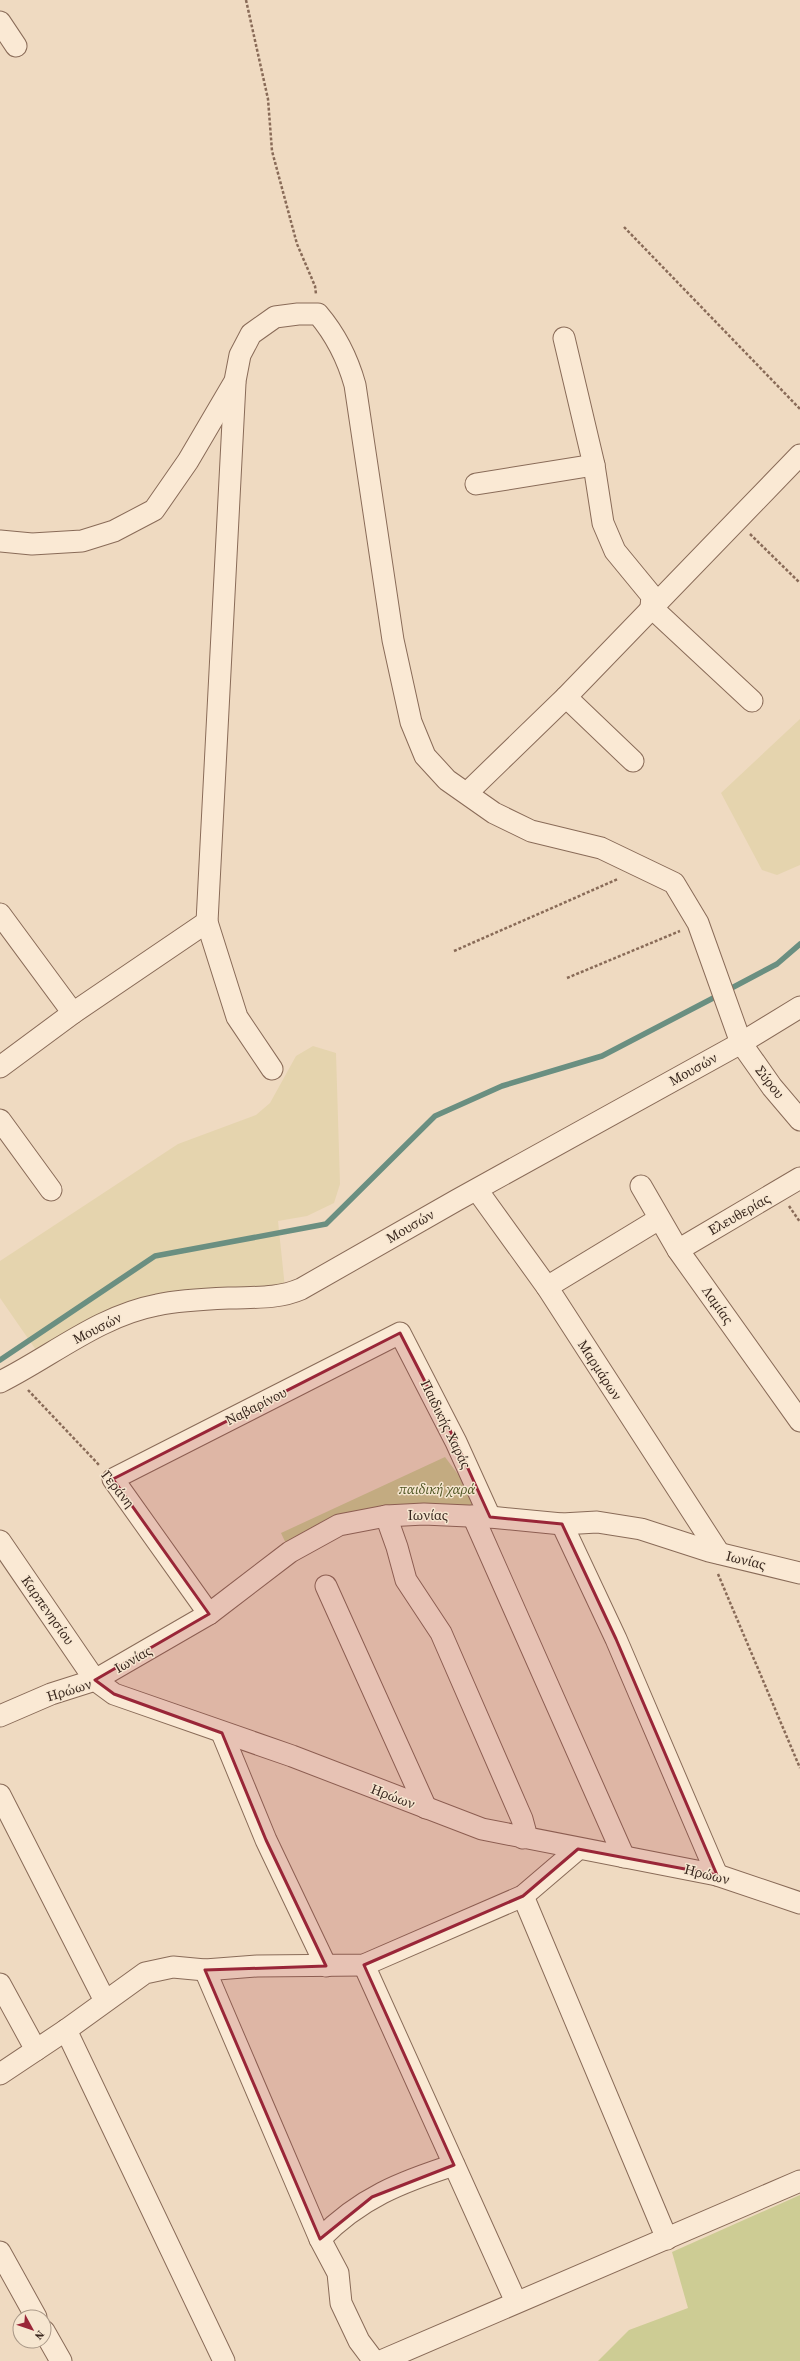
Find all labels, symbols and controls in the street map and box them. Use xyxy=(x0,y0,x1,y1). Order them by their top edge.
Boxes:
street label: Μουσών xyxy=(665,1047,721,1090)
street label: Σύρου xyxy=(751,1061,789,1103)
street label: Ελευθερίας xyxy=(704,1188,774,1240)
street label: Μουσών xyxy=(382,1204,438,1248)
street label: Λαμίας xyxy=(698,1282,738,1328)
street label: Μουσών xyxy=(69,1307,125,1349)
street label: Μαρμάρων xyxy=(573,1336,627,1404)
street label: Παιδικής Χαράς xyxy=(416,1376,476,1472)
street label: Ναβαρίνου xyxy=(222,1382,290,1430)
street label: Γεράνη xyxy=(97,1466,139,1512)
park label: παιδική χαρά xyxy=(399,1479,476,1499)
street label: Ιωνίας xyxy=(408,1505,448,1525)
street label: Ιωνίας xyxy=(724,1545,768,1575)
street label: Καρπενησίου xyxy=(17,1571,79,1649)
street label: Ιωνίας xyxy=(111,1640,155,1678)
street label: Ηρώων xyxy=(44,1674,94,1706)
street label: Ηρώων xyxy=(368,1778,418,1814)
street label: Ηρώων xyxy=(682,1859,732,1889)
north arrow xyxy=(12,2309,52,2349)
text: N xyxy=(31,2327,48,2343)

